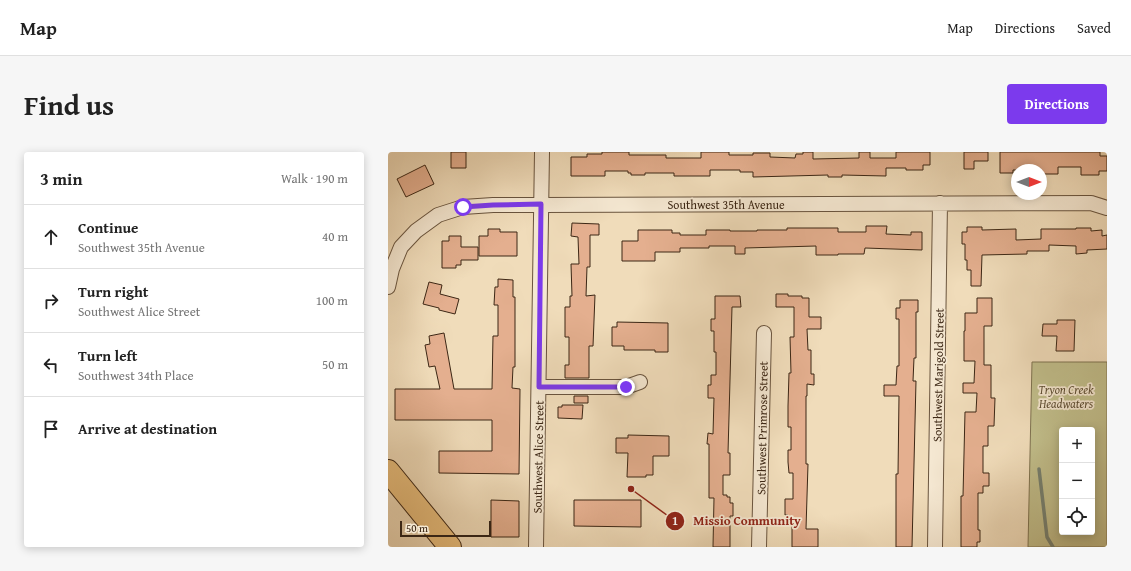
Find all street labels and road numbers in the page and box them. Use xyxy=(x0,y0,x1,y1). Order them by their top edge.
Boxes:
street label: Southwest 35th Avenue xyxy=(667,196,785,213)
street label: Southwest Marigold Street xyxy=(928,307,948,442)
street label: Southwest Primrose Street xyxy=(752,360,772,495)
street label: Southwest Alice Street xyxy=(529,400,547,514)

